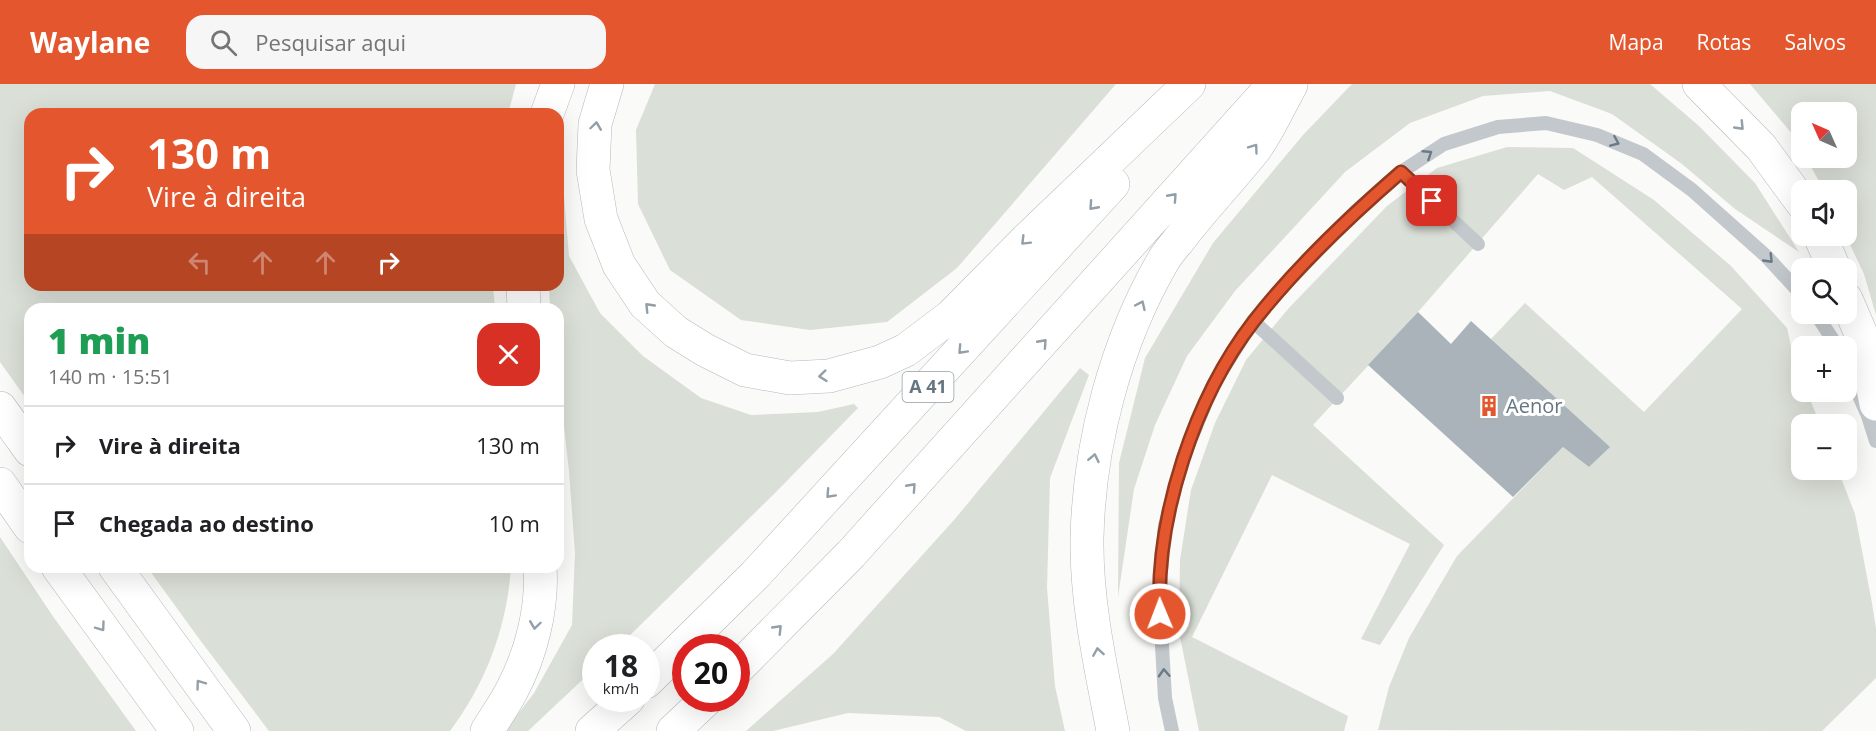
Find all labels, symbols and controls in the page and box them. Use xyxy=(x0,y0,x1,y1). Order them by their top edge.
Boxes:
search box xyxy=(186,15,606,69)
text: Waylane xyxy=(30,23,150,61)
icon: search xyxy=(207,26,240,59)
text: Pesquisar aqui xyxy=(255,27,406,57)
text: Mapa xyxy=(1609,28,1664,56)
text: Rotas xyxy=(1697,28,1751,56)
text: Salvos xyxy=(1784,28,1846,56)
north arrow xyxy=(1791,102,1857,168)
map controls xyxy=(1791,102,1857,480)
one-way arrow xyxy=(1733,119,1744,130)
one-way arrow xyxy=(589,121,602,131)
text: 130 m xyxy=(147,124,271,181)
icon: right xyxy=(48,132,126,210)
one-way arrow xyxy=(1608,135,1619,147)
one-way arrow xyxy=(1247,143,1258,154)
one-way arrow xyxy=(1422,150,1432,162)
pin xyxy=(1406,175,1457,226)
text: Vire à direita xyxy=(147,178,306,215)
button: sound xyxy=(1791,180,1857,246)
icon: arrive xyxy=(1415,184,1448,217)
one-way arrow xyxy=(1166,193,1177,204)
one-way arrow xyxy=(1089,199,1100,210)
one-way arrow xyxy=(1022,233,1033,244)
icon: left xyxy=(183,246,216,279)
icon: ahead xyxy=(246,246,279,279)
icon: ahead xyxy=(309,246,342,279)
icon: right xyxy=(372,246,405,279)
one-way arrow xyxy=(1761,252,1772,263)
button: search xyxy=(1791,258,1857,324)
one-way arrow xyxy=(1133,301,1145,312)
one-way arrow xyxy=(645,303,656,313)
text: 1 min xyxy=(48,316,150,365)
button: close xyxy=(477,323,540,386)
button: + xyxy=(1791,336,1857,402)
one-way arrow xyxy=(1036,339,1047,350)
one-way arrow xyxy=(958,344,969,354)
text: 140 m · 15:51 xyxy=(48,363,173,390)
one-way arrow xyxy=(819,369,828,382)
road number: A 41 xyxy=(902,372,954,402)
place label: Aenor xyxy=(1506,392,1562,419)
building icon: Aenor xyxy=(1477,394,1501,418)
button: − xyxy=(1791,414,1857,480)
icon: right xyxy=(48,429,81,462)
text: Vire à direita xyxy=(99,430,241,460)
text: 130 m xyxy=(476,430,540,460)
one-way arrow xyxy=(1086,453,1099,463)
one-way arrow xyxy=(905,484,916,494)
one-way arrow xyxy=(826,487,837,498)
icon: arrive xyxy=(48,507,81,540)
text: Chegada ao destino xyxy=(99,508,314,538)
text: 10 m xyxy=(489,508,540,538)
position arrow xyxy=(1128,582,1192,646)
one-way arrow xyxy=(94,620,105,631)
one-way arrow xyxy=(529,620,541,630)
one-way arrow xyxy=(771,626,782,637)
speed limit sign: 20 xyxy=(672,634,750,712)
text: 18 xyxy=(604,645,638,686)
one-way arrow xyxy=(1092,647,1104,656)
one-way arrow xyxy=(1157,669,1170,678)
text: km/h xyxy=(603,678,639,698)
one-way arrow xyxy=(196,679,207,690)

